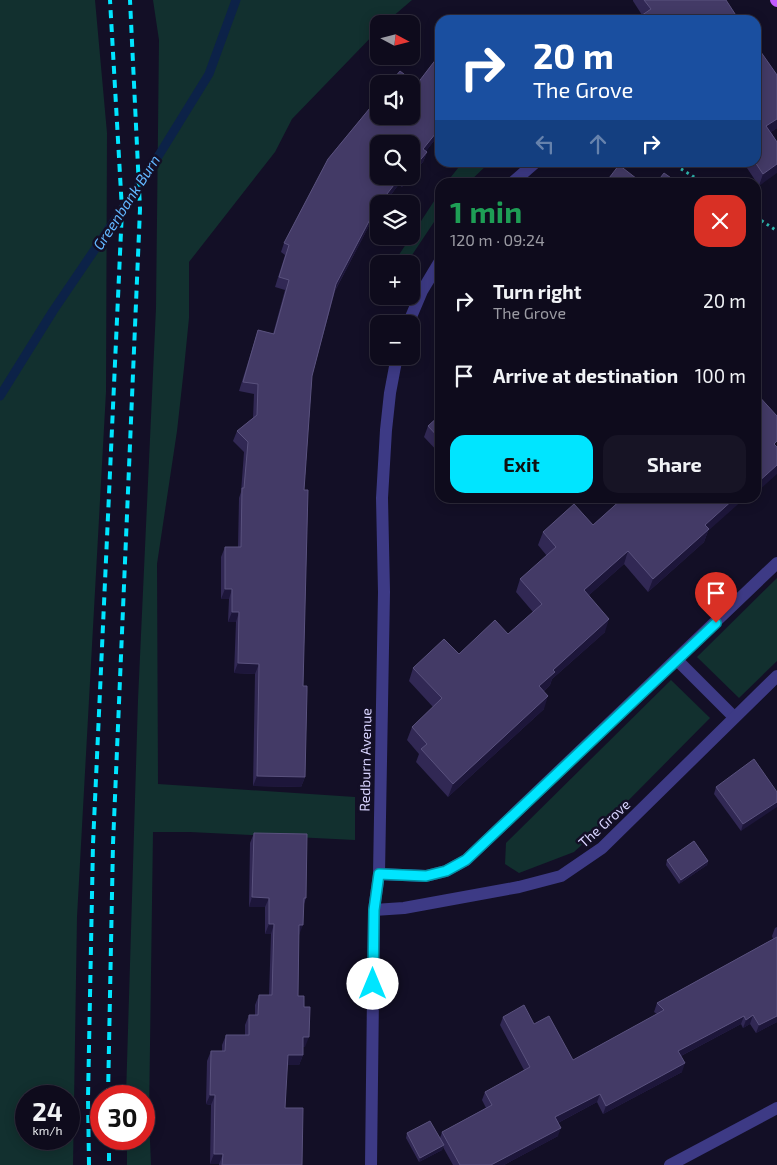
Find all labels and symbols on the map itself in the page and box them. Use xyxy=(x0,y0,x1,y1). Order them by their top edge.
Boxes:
north arrow xyxy=(370,15,420,65)
water label: Greenbank Burn xyxy=(89,151,163,253)
pin xyxy=(695,572,737,623)
street label: Redburn Avenue xyxy=(356,708,374,812)
street label: The Grove xyxy=(575,795,633,851)
position arrow xyxy=(346,957,398,1009)
speed limit sign: 30 xyxy=(90,1085,155,1150)

